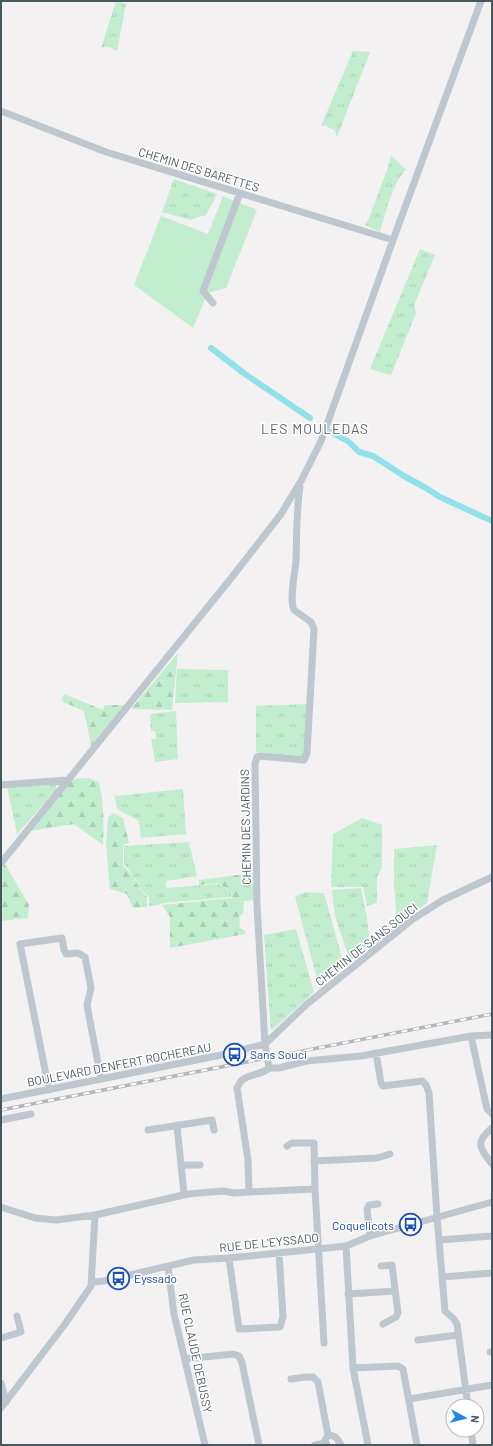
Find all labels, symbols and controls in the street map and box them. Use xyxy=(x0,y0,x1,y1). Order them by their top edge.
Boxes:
street label: CHEMIN DES BARETTES xyxy=(137,144,261,194)
district label: LES MOULEDAS xyxy=(261,420,369,437)
street label: CHEMIN DES JARDINS xyxy=(237,769,253,885)
street label: CHEMIN DE SANS SOUCI xyxy=(312,900,420,988)
street label: BOULEVARD DENFERT ROCHEREAU xyxy=(26,1039,212,1089)
bus stop icon: Sans Souci xyxy=(222,1041,248,1067)
place label: Sans Souci xyxy=(250,1047,307,1061)
bus stop icon: Coquelicots xyxy=(397,1212,423,1238)
place label: Coquelicots xyxy=(332,1218,394,1232)
street label: RUE DE L'EYSSADO xyxy=(219,1230,319,1254)
bus stop icon: Eyssado xyxy=(105,1265,131,1291)
place label: Eyssado xyxy=(134,1271,177,1285)
street label: RUE CLAUDE DEBUSSY xyxy=(176,1292,216,1414)
north arrow xyxy=(445,1398,485,1438)
text: N xyxy=(469,1415,482,1424)

